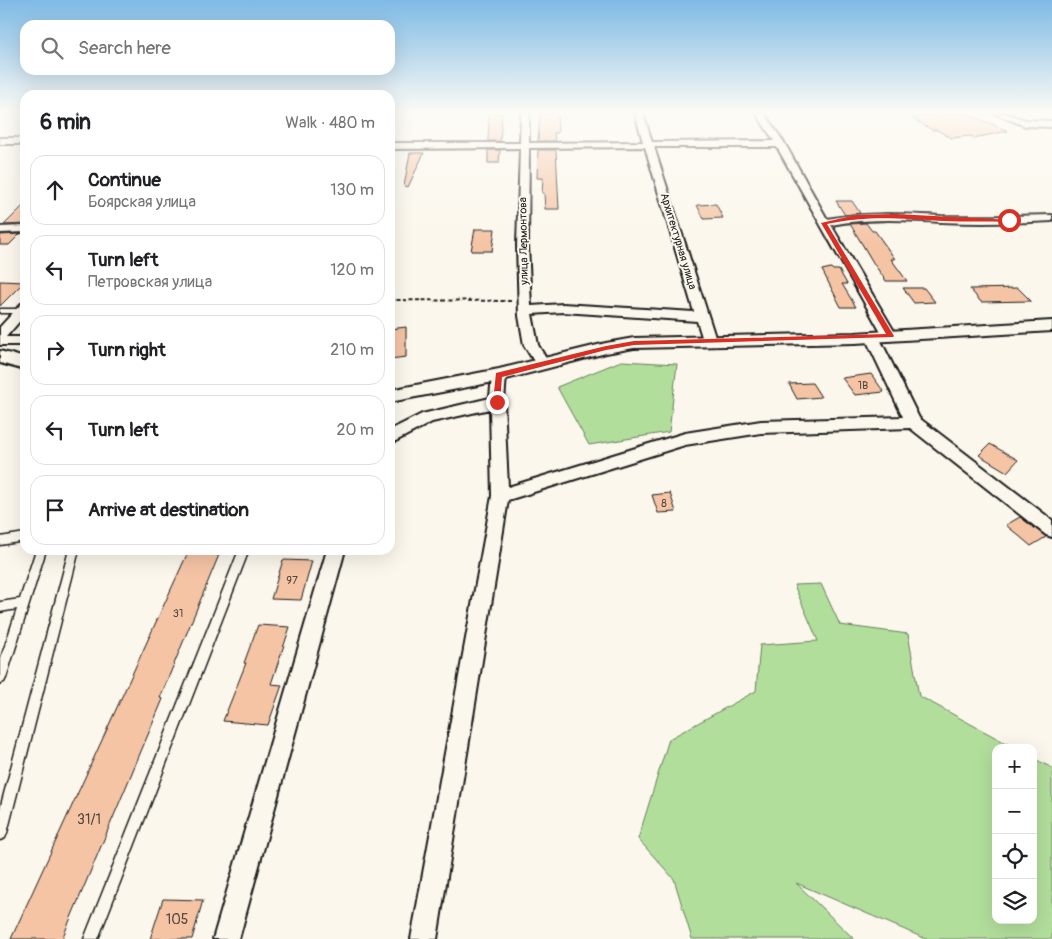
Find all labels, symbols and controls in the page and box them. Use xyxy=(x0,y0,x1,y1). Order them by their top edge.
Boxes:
search box xyxy=(20,20,395,75)
icon: search xyxy=(38,34,66,62)
text: Search here xyxy=(78,36,171,60)
text: 6 min xyxy=(40,109,91,136)
text: Walk · 480 m xyxy=(285,113,375,133)
text: Continue xyxy=(88,168,161,192)
icon: ahead xyxy=(41,176,69,204)
text: 130 m xyxy=(330,180,374,200)
street label: Архитектурная улица xyxy=(658,191,699,291)
text: Боярская улица xyxy=(88,192,196,212)
street label: улица Лермонтова xyxy=(516,197,531,286)
route start xyxy=(998,209,1021,232)
text: Turn left xyxy=(88,248,158,272)
icon: left xyxy=(41,256,69,284)
text: 120 m xyxy=(330,260,374,280)
text: Петровская улица xyxy=(88,272,212,292)
icon: right xyxy=(41,336,69,364)
text: Turn right xyxy=(88,338,166,362)
text: 210 m xyxy=(330,340,374,360)
house number: 1В xyxy=(858,379,868,392)
route end xyxy=(486,391,509,414)
icon: left xyxy=(41,416,69,444)
text: Turn left xyxy=(88,418,158,442)
text: 20 m xyxy=(336,420,374,440)
icon: arrive xyxy=(41,496,69,524)
house number: 8 xyxy=(661,497,667,510)
text: Arrive at destination xyxy=(88,498,249,522)
house number: 97 xyxy=(286,574,298,587)
house number: 31 xyxy=(173,607,183,620)
map controls xyxy=(992,744,1037,924)
button: + xyxy=(992,744,1037,789)
button: − xyxy=(992,789,1037,834)
house number: 31/1 xyxy=(77,811,101,828)
button: locate xyxy=(992,834,1037,879)
button: layers xyxy=(992,879,1037,924)
house number: 105 xyxy=(166,911,188,928)

